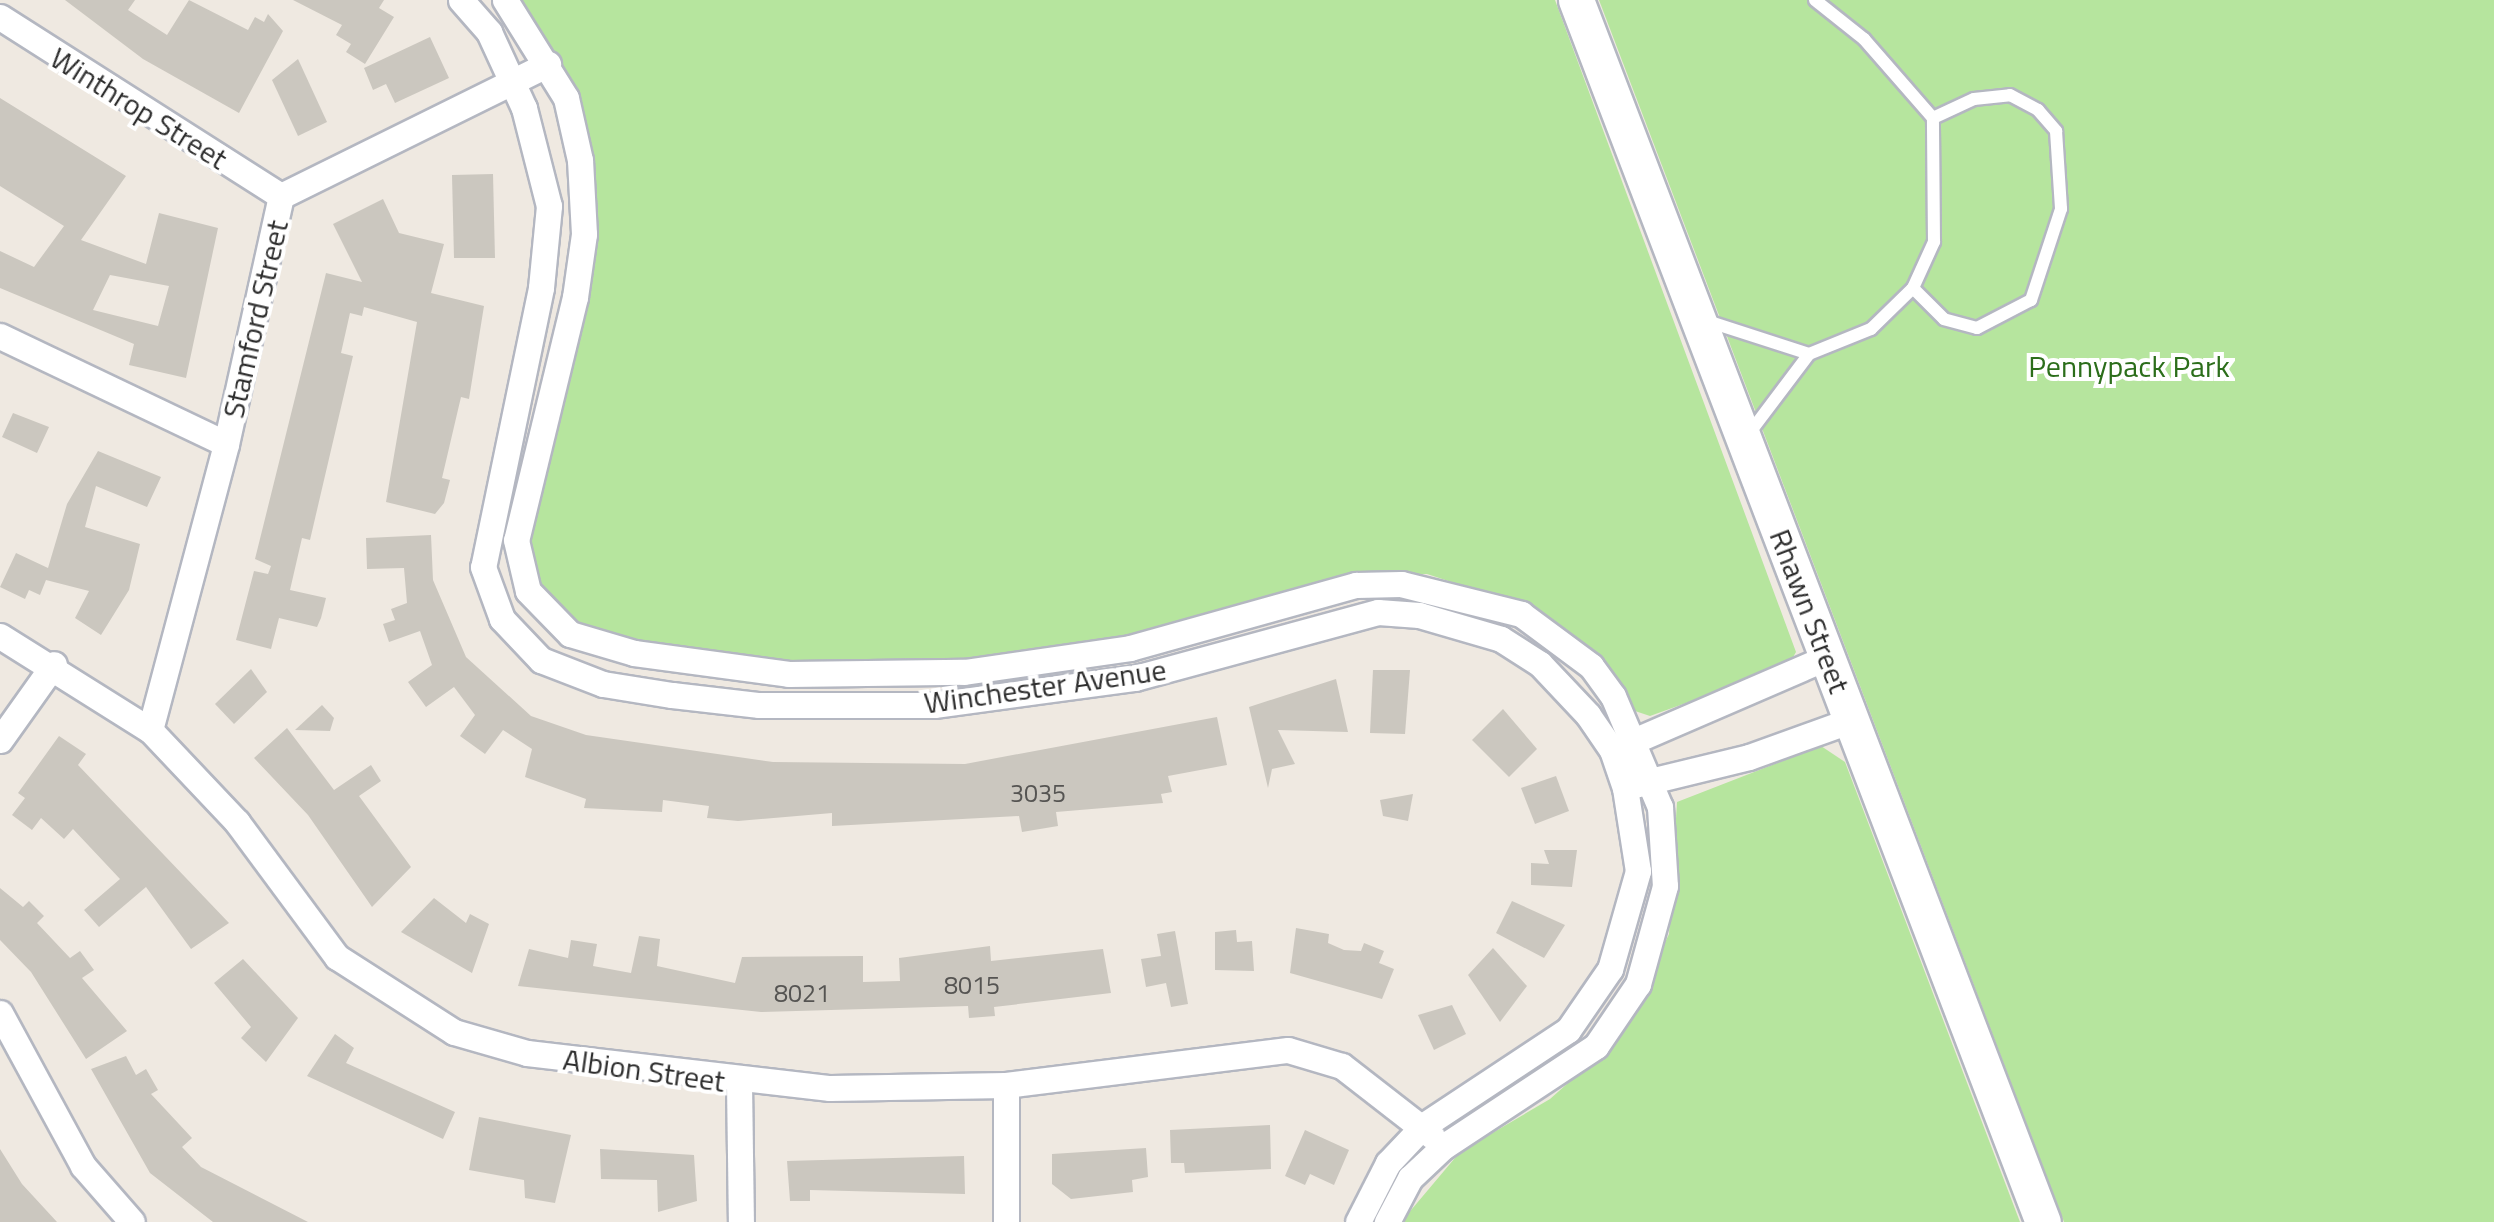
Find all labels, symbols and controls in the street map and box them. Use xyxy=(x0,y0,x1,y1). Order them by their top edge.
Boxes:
street label: Winthrop Street xyxy=(44,39,234,177)
street label: Stamford Street xyxy=(215,217,295,421)
park label: Pennypack Park xyxy=(2028,348,2230,384)
street label: Rhawn Street xyxy=(1762,524,1858,698)
street label: Winchester Avenue xyxy=(922,651,1168,721)
house number: 3035 xyxy=(1010,778,1066,808)
house number: 8015 xyxy=(944,970,1000,1000)
house number: 8021 xyxy=(774,978,830,1008)
street label: Albion Street xyxy=(561,1041,727,1099)

